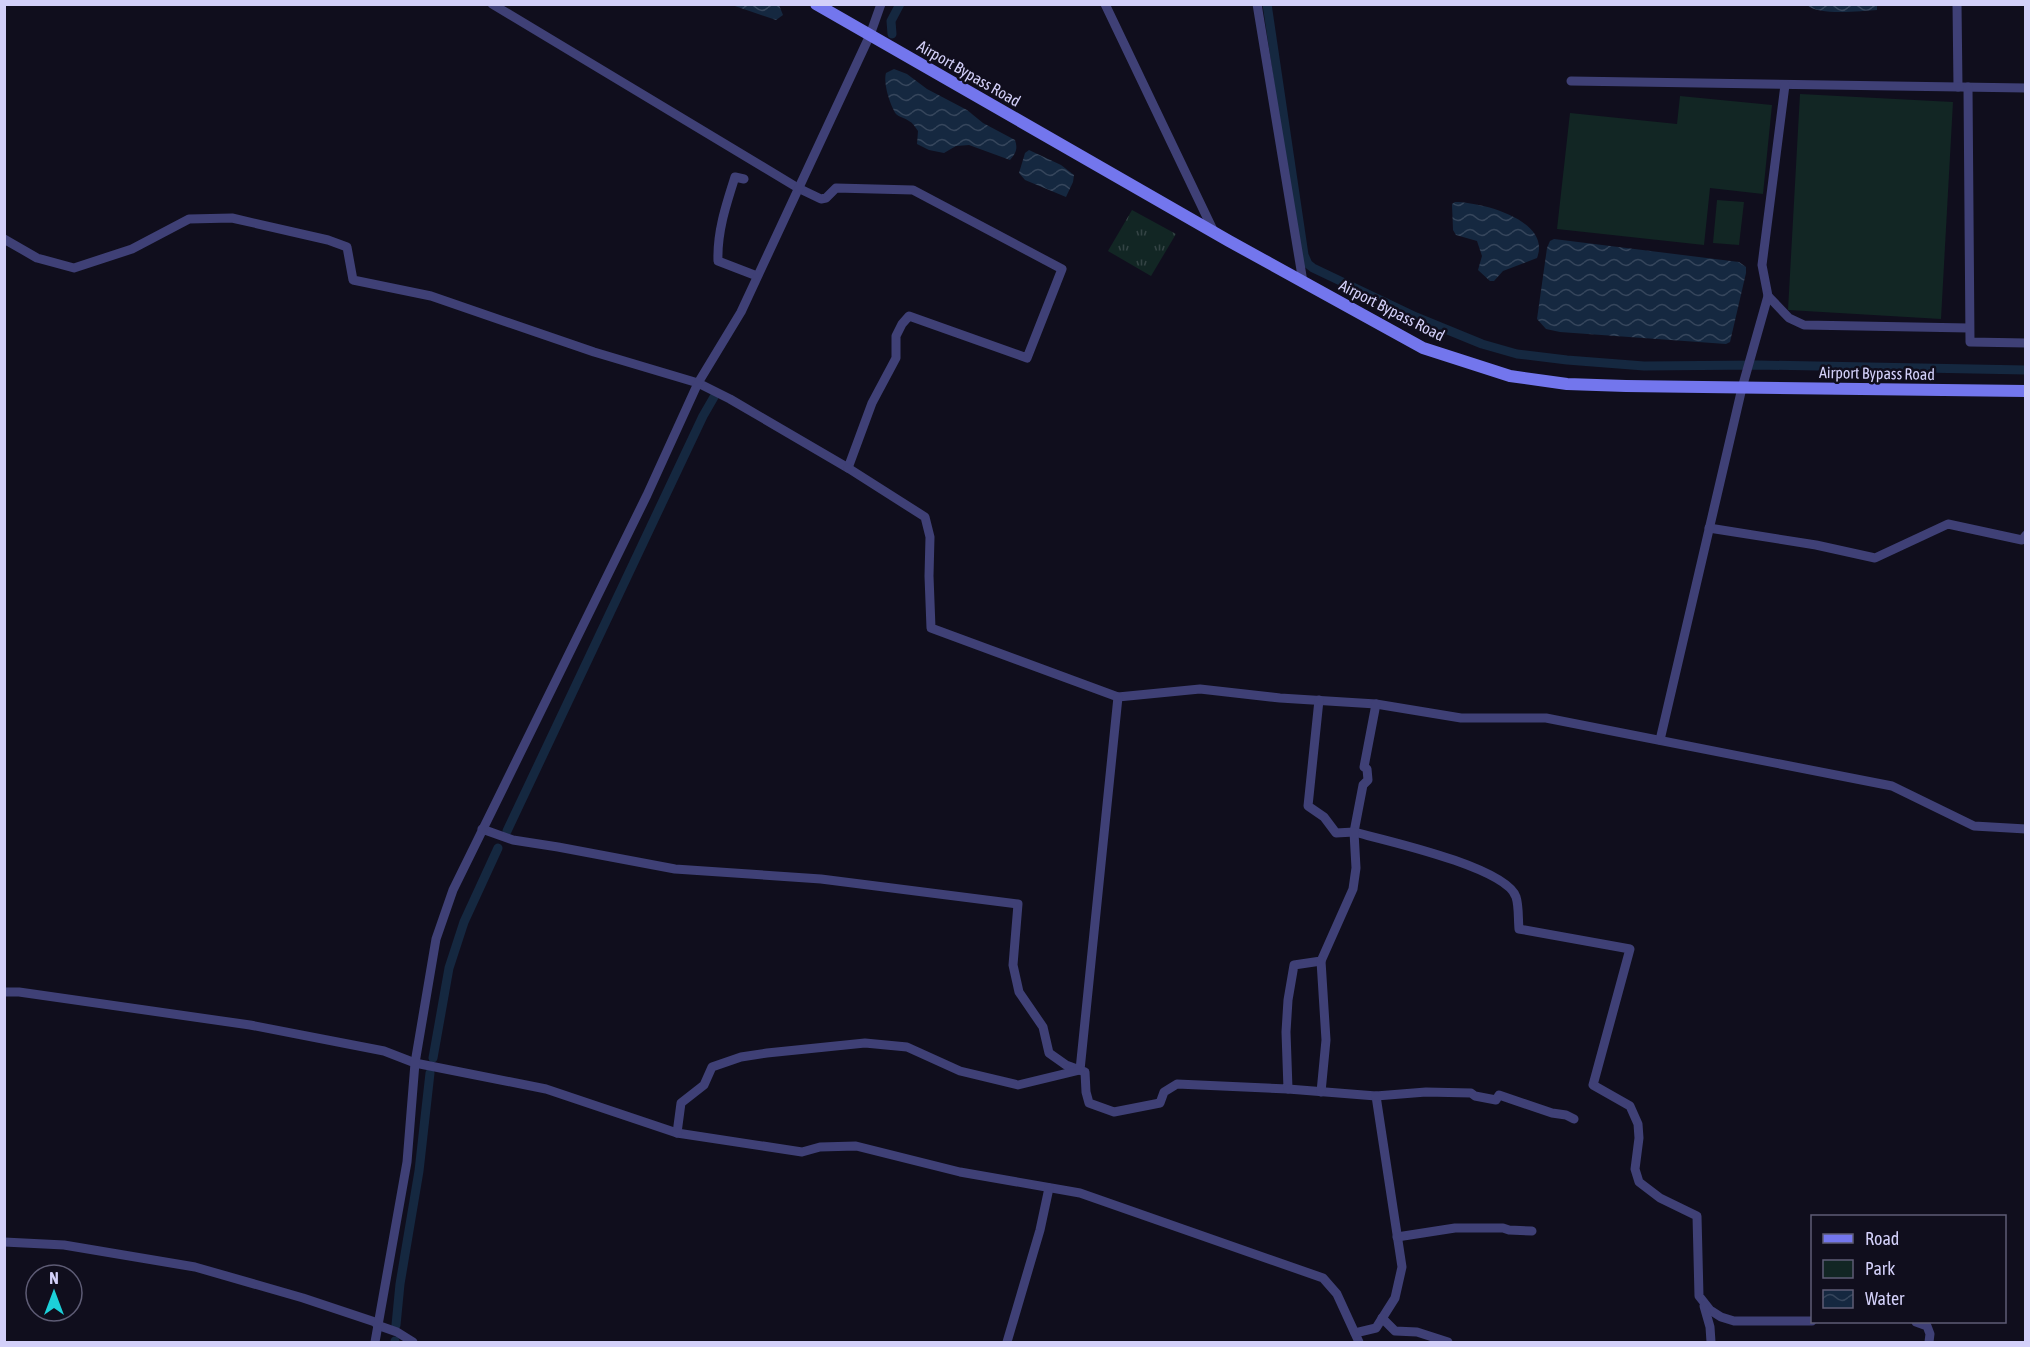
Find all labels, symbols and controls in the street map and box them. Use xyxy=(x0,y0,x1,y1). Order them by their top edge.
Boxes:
street label: Airport Bypass Road xyxy=(914,36,1024,111)
street label: Airport Bypass Road xyxy=(1336,276,1448,345)
street label: Airport Bypass Road xyxy=(1819,363,1935,384)
legend xyxy=(1811,1215,2006,1323)
text: Road xyxy=(1865,1228,1899,1249)
text: Park xyxy=(1865,1258,1895,1279)
north arrow xyxy=(24,1263,84,1323)
text: N xyxy=(49,1269,59,1287)
text: Water xyxy=(1865,1288,1905,1309)

